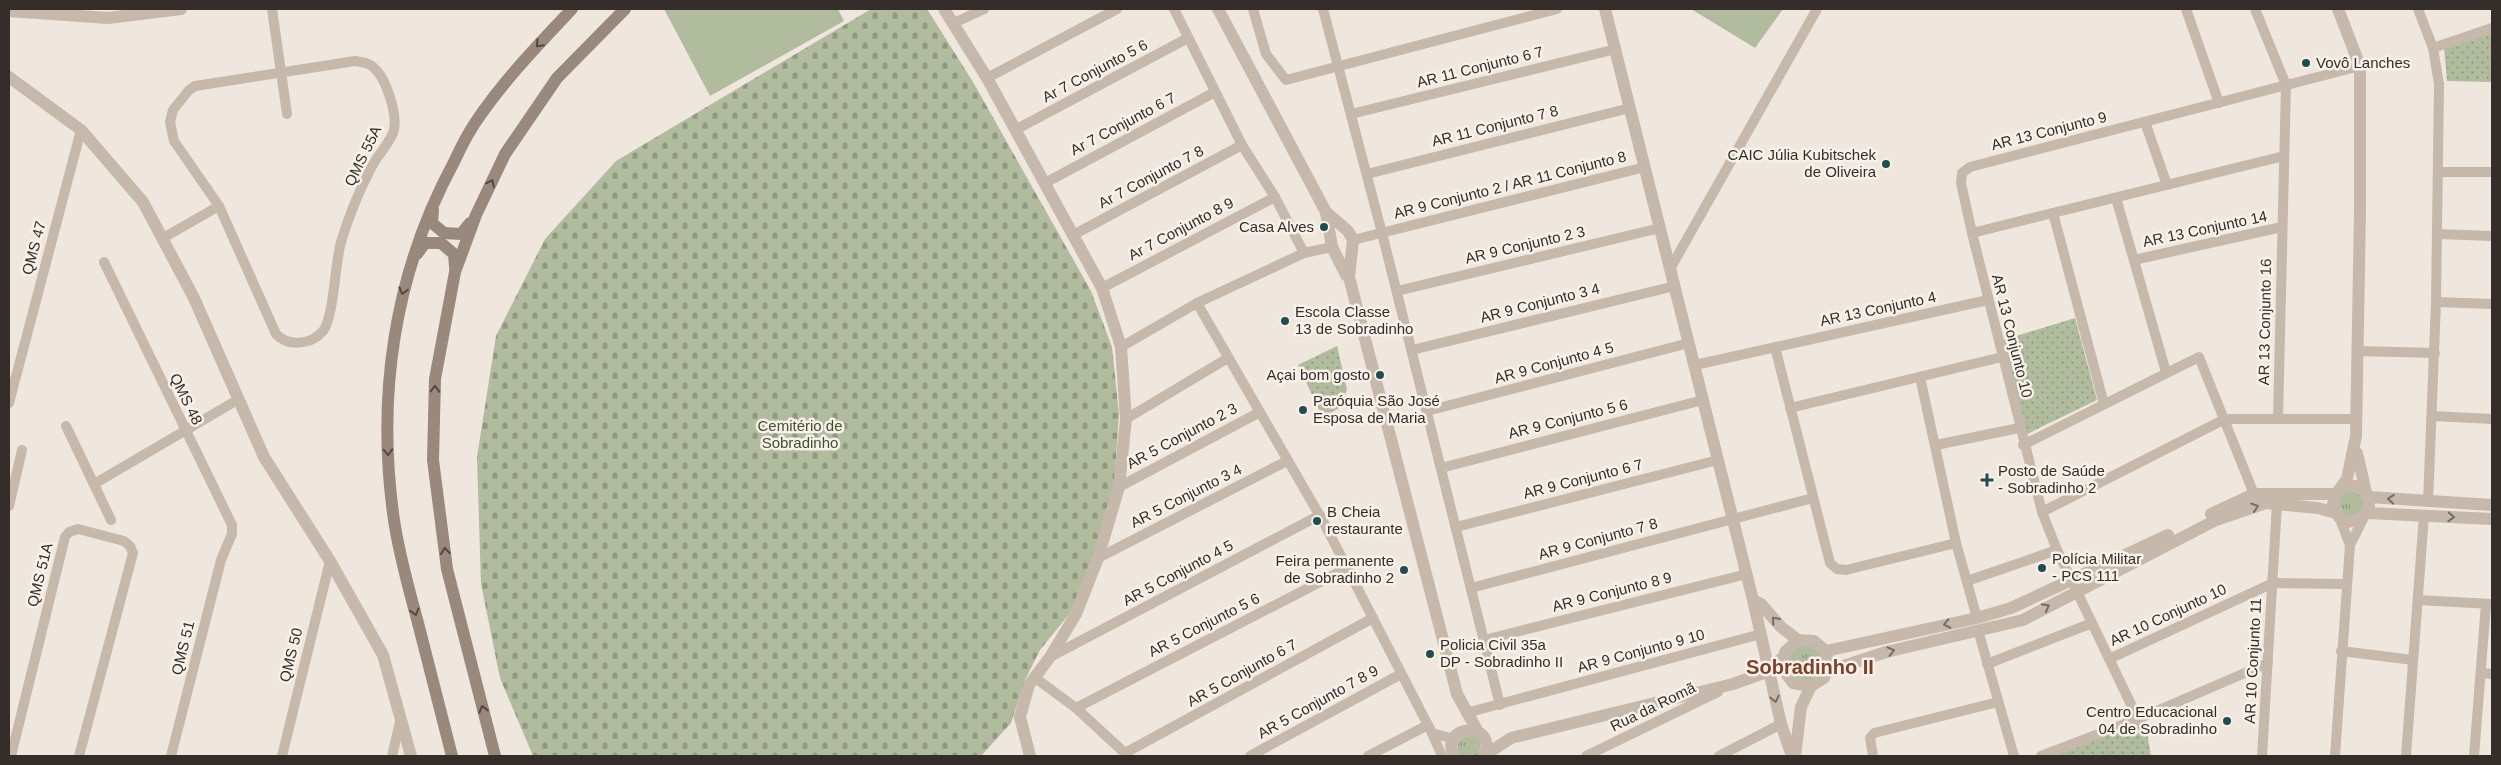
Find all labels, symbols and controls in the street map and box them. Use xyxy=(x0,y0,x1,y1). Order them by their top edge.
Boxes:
street label: Ar 7 Conjunto 5 6 xyxy=(1039,36,1150,105)
one-way arrow xyxy=(536,39,545,48)
street label: AR 11 Conjunto 6 7 xyxy=(1415,43,1545,90)
place label: Vovô Lanches xyxy=(2316,54,2410,71)
marker: Vovô Lanches xyxy=(2300,57,2312,69)
street label: Ar 7 Conjunto 6 7 xyxy=(1067,89,1178,158)
street label: AR 11 Conjunto 7 8 xyxy=(1430,102,1560,149)
street label: AR 13 Conjunto 9 xyxy=(1989,108,2108,153)
street label: QMS 55A xyxy=(341,123,384,189)
street label: Ar 7 Conjunto 7 8 xyxy=(1095,142,1206,211)
place label: CAIC Júlia Kubitschek de Oliveira xyxy=(1728,146,1877,180)
street label: AR 9 Conjunto 2 / AR 11 Conjunto 8 xyxy=(1392,147,1628,222)
marker: CAIC Júlia Kubitschek de Oliveira xyxy=(1880,158,1892,170)
one-way arrow xyxy=(485,180,495,189)
street label: Ar 7 Conjunto 8 9 xyxy=(1125,194,1236,263)
street label: AR 13 Conjunto 14 xyxy=(2141,207,2269,250)
place label: Casa Alves xyxy=(1239,218,1314,235)
street label: QMS 47 xyxy=(18,219,49,277)
marker: Casa Alves xyxy=(1318,221,1330,233)
street label: AR 9 Conjunto 2 3 xyxy=(1463,222,1587,267)
street label: AR 13 Conjunto 16 xyxy=(2255,258,2274,386)
street label: AR 13 Conjunto 10 xyxy=(1989,272,2036,399)
street label: AR 9 Conjunto 3 4 xyxy=(1478,279,1601,326)
one-way arrow xyxy=(398,287,409,296)
street label: AR 13 Conjunto 4 xyxy=(1818,288,1938,329)
place label: Escola Classe 13 de Sobradinho xyxy=(1295,303,1413,337)
marker: Escola Classe 13 de Sobradinho xyxy=(1279,315,1291,327)
street label: AR 9 Conjunto 4 5 xyxy=(1492,338,1615,387)
place label: Açai bom gosto xyxy=(1267,366,1370,383)
marker: Açai bom gosto xyxy=(1374,369,1386,381)
street label: QMS 48 xyxy=(167,370,206,427)
one-way arrow xyxy=(430,385,440,393)
place label: Paróquia São José Esposa de Maria xyxy=(1313,392,1440,426)
street label: AR 9 Conjunto 5 6 xyxy=(1506,395,1629,442)
street label: AR 5 Conjunto 2 3 xyxy=(1124,399,1240,472)
marker: Paróquia São José Esposa de Maria xyxy=(1297,404,1309,416)
park label: Cemitério de Sobradinho xyxy=(757,417,843,451)
one-way arrow xyxy=(382,448,393,456)
street label: AR 9 Conjunto 6 7 xyxy=(1521,455,1644,502)
street label: AR 5 Conjunto 3 4 xyxy=(1127,460,1244,531)
place label: Posto de Saúde - Sobradinho 2 xyxy=(1998,462,2105,496)
marker: Posto de Saúde - Sobradinho 2 xyxy=(1980,473,1994,487)
one-way arrow xyxy=(2387,494,2395,505)
one-way arrow xyxy=(2251,502,2259,512)
place label: B Cheia restaurante xyxy=(1327,503,1403,537)
one-way arrow xyxy=(2447,511,2455,522)
street label: AR 9 Conjunto 7 8 xyxy=(1536,514,1659,563)
marker: B Cheia restaurante xyxy=(1311,515,1323,527)
street label: AR 5 Conjunto 4 5 xyxy=(1120,536,1236,609)
street label: QMS 51A xyxy=(23,541,56,608)
one-way arrow xyxy=(440,547,451,555)
place label: Polícia Militar - PCS 111 xyxy=(2052,550,2141,584)
place label: Feira permanente de Sobradinho 2 xyxy=(1276,552,1394,586)
marker: Polícia Militar - PCS 111 xyxy=(2036,562,2048,574)
marker: Feira permanente de Sobradinho 2 xyxy=(1398,564,1410,576)
street label: AR 9 Conjunto 8 9 xyxy=(1550,568,1673,615)
street label: AR 10 Conjunto 10 xyxy=(2107,580,2229,649)
street label: AR 5 Conjunto 5 6 xyxy=(1145,589,1262,660)
street label: AR 10 Conjunto 11 xyxy=(2241,598,2264,724)
one-way arrow xyxy=(2041,603,2050,613)
one-way arrow xyxy=(409,607,420,616)
one-way arrow xyxy=(1772,617,1781,626)
one-way arrow xyxy=(1943,618,1952,629)
street label: QMS 51 xyxy=(168,619,197,677)
street label: AR 9 Conjunto 9 10 xyxy=(1575,625,1706,676)
street label: QMS 50 xyxy=(276,626,305,684)
street label: AR 5 Conjunto 6 7 xyxy=(1184,635,1299,710)
place label: Policia Civil 35a DP - Sobradinho II xyxy=(1440,636,1563,670)
one-way arrow xyxy=(1886,646,1894,656)
marker: Policia Civil 35a DP - Sobradinho II xyxy=(1424,648,1436,660)
district label: Sobradinho II xyxy=(1746,656,1874,678)
street label: AR 5 Conjunto 7 8 9 xyxy=(1255,661,1381,742)
street label: Rua da Romã xyxy=(1607,678,1699,734)
one-way arrow xyxy=(1769,694,1780,703)
place label: Centro Educacional 04 de Sobradinho xyxy=(2086,703,2217,737)
one-way arrow xyxy=(478,705,488,714)
marker: Centro Educacional 04 de Sobradinho xyxy=(2221,715,2233,727)

